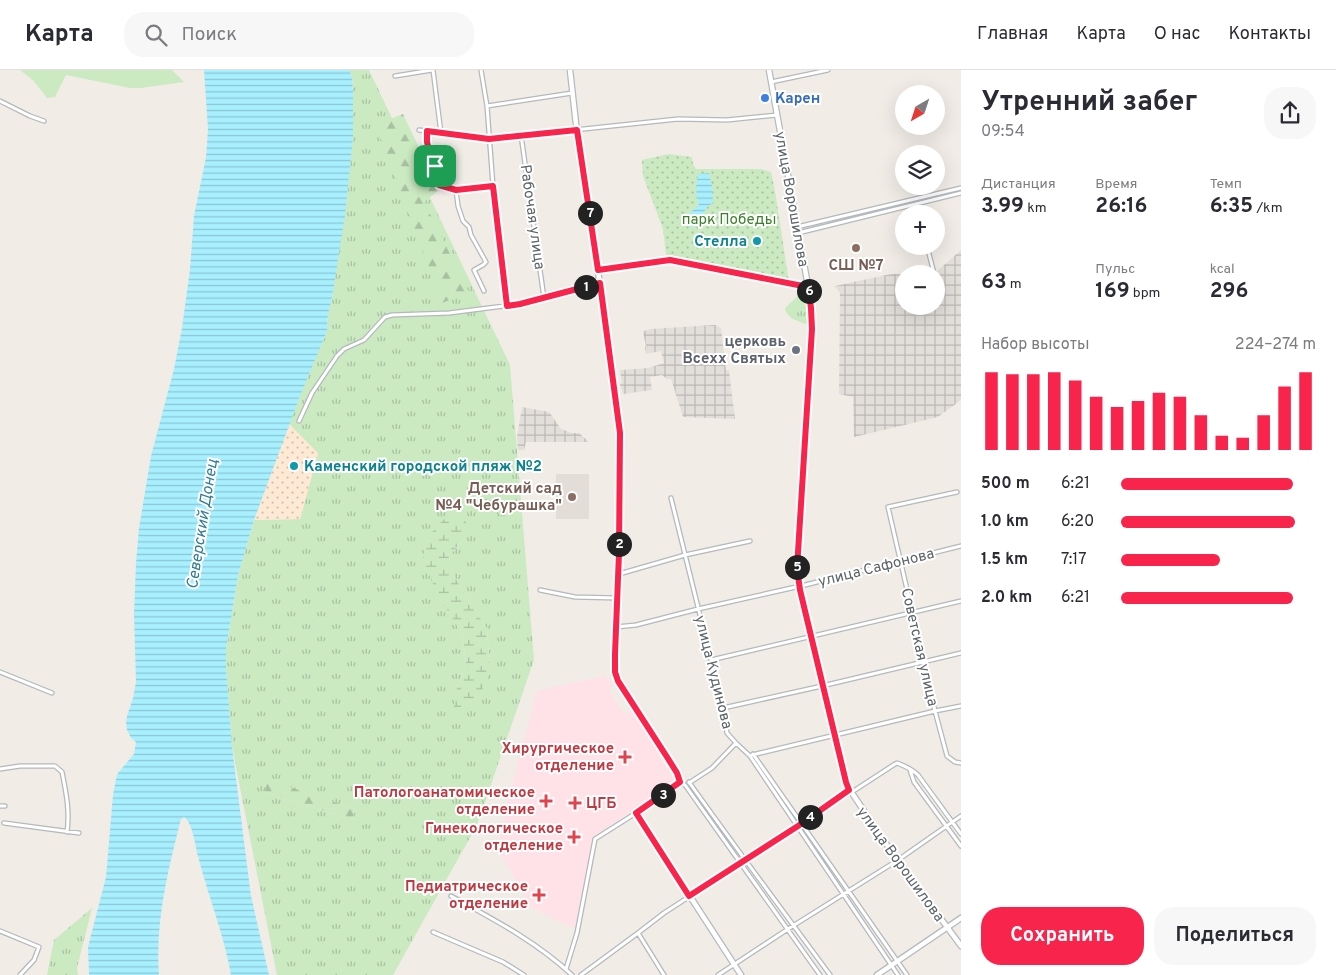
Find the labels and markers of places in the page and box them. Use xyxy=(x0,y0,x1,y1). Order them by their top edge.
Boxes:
place label: Карен xyxy=(775,90,820,109)
marker: Карен xyxy=(759,92,771,104)
pin xyxy=(414,145,456,187)
pin: 7 xyxy=(578,200,602,226)
place label: Стелла xyxy=(694,233,747,252)
marker: Стелла xyxy=(751,235,763,247)
marker: СШ №7 xyxy=(850,242,862,254)
place label: СШ №7 xyxy=(828,257,884,276)
pin: 1 xyxy=(574,274,598,300)
pin: 6 xyxy=(796,278,822,304)
place label: церковь Всехх Святых xyxy=(682,333,786,369)
marker: церковь Всехх Святых xyxy=(790,344,802,356)
place label: Каменский городской пляж №2 xyxy=(304,458,542,477)
marker: Каменский городской пляж №2 xyxy=(288,460,300,472)
place label: Детский сад №4 "Чебурашка" xyxy=(435,480,562,516)
marker: Детский сад №4 "Чебурашка" xyxy=(566,491,578,503)
pin: 2 xyxy=(606,532,632,556)
pin: 5 xyxy=(784,554,810,580)
place label: Хирургическое отделение xyxy=(502,740,614,776)
marker: Хирургическое отделение xyxy=(618,750,632,764)
pin: 3 xyxy=(650,782,676,808)
place label: Патологоанатомическое отделение xyxy=(354,784,535,820)
marker: Патологоанатомическое отделение xyxy=(539,794,553,808)
place label: ЦГБ xyxy=(586,795,616,814)
marker: ЦГБ xyxy=(568,796,582,810)
pin: 4 xyxy=(798,804,822,830)
place label: Гинекологическое отделение xyxy=(425,820,563,856)
marker: Гинекологическое отделение xyxy=(567,830,581,844)
place label: Педиатрическое отделение xyxy=(405,878,528,914)
marker: Педиатрическое отделение xyxy=(532,888,546,902)

